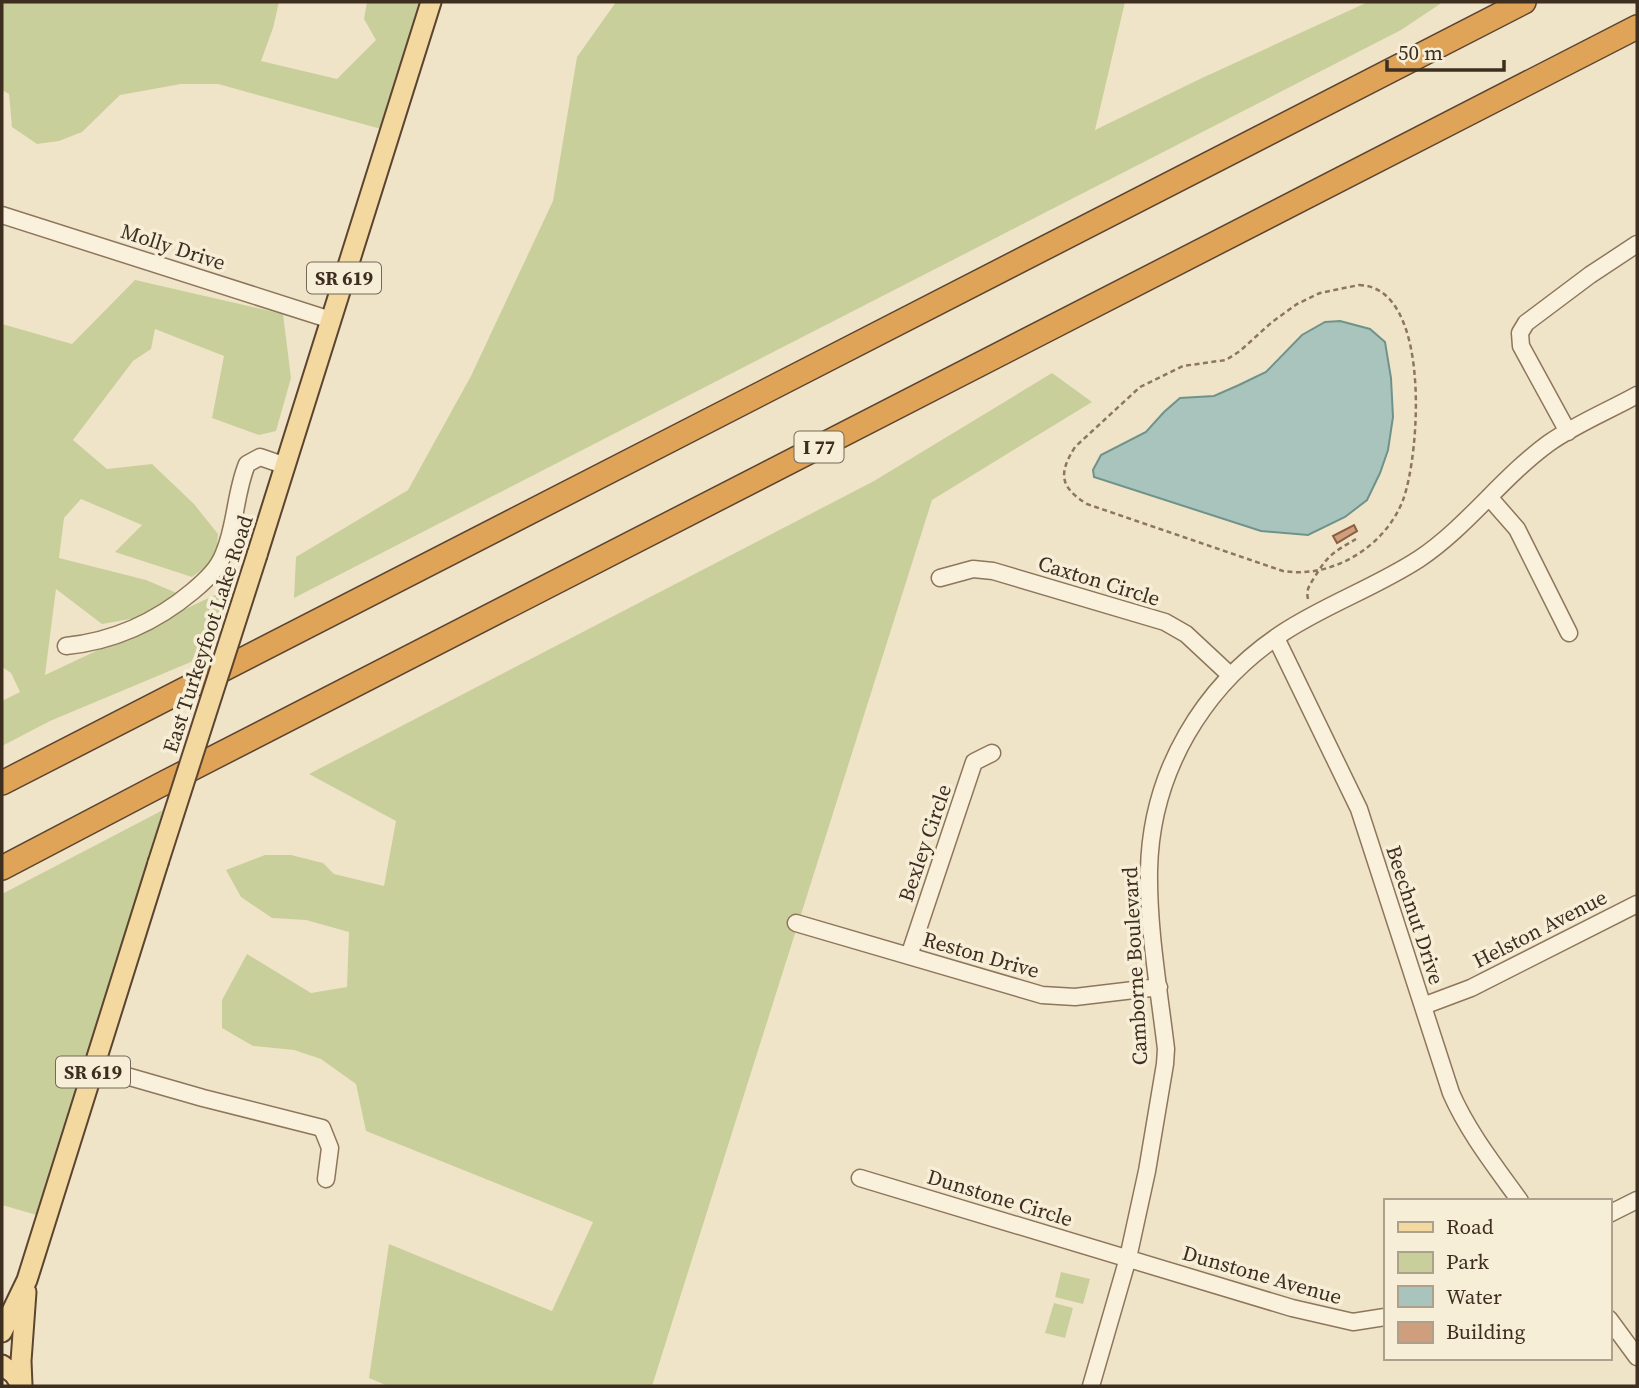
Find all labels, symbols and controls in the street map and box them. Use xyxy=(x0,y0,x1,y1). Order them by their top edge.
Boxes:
scale bar xyxy=(1387,28,1504,72)
text: 50 m xyxy=(1398,38,1443,67)
street label: Molly Drive xyxy=(117,216,229,277)
road number: SR 619 xyxy=(307,262,381,294)
road number: I 77 xyxy=(794,432,844,462)
street label: East Turkeyfoot Lake Road xyxy=(155,511,260,756)
street label: Caxton Circle xyxy=(1035,548,1164,613)
street label: Bexley Circle xyxy=(891,780,958,905)
street label: Beechnut Drive xyxy=(1379,842,1452,988)
street label: Camborne Boulevard xyxy=(1115,866,1154,1066)
street label: Helston Avenue xyxy=(1468,882,1612,975)
street label: Reston Drive xyxy=(920,924,1043,985)
road number: SR 619 xyxy=(56,1056,130,1088)
street label: Dunstone Circle xyxy=(924,1162,1077,1233)
legend xyxy=(1384,1199,1611,1360)
text: Road xyxy=(1446,1212,1494,1241)
street label: Dunstone Avenue xyxy=(1179,1238,1345,1311)
text: Park xyxy=(1446,1247,1490,1276)
text: Water xyxy=(1446,1282,1502,1311)
text: Building xyxy=(1446,1317,1525,1346)

